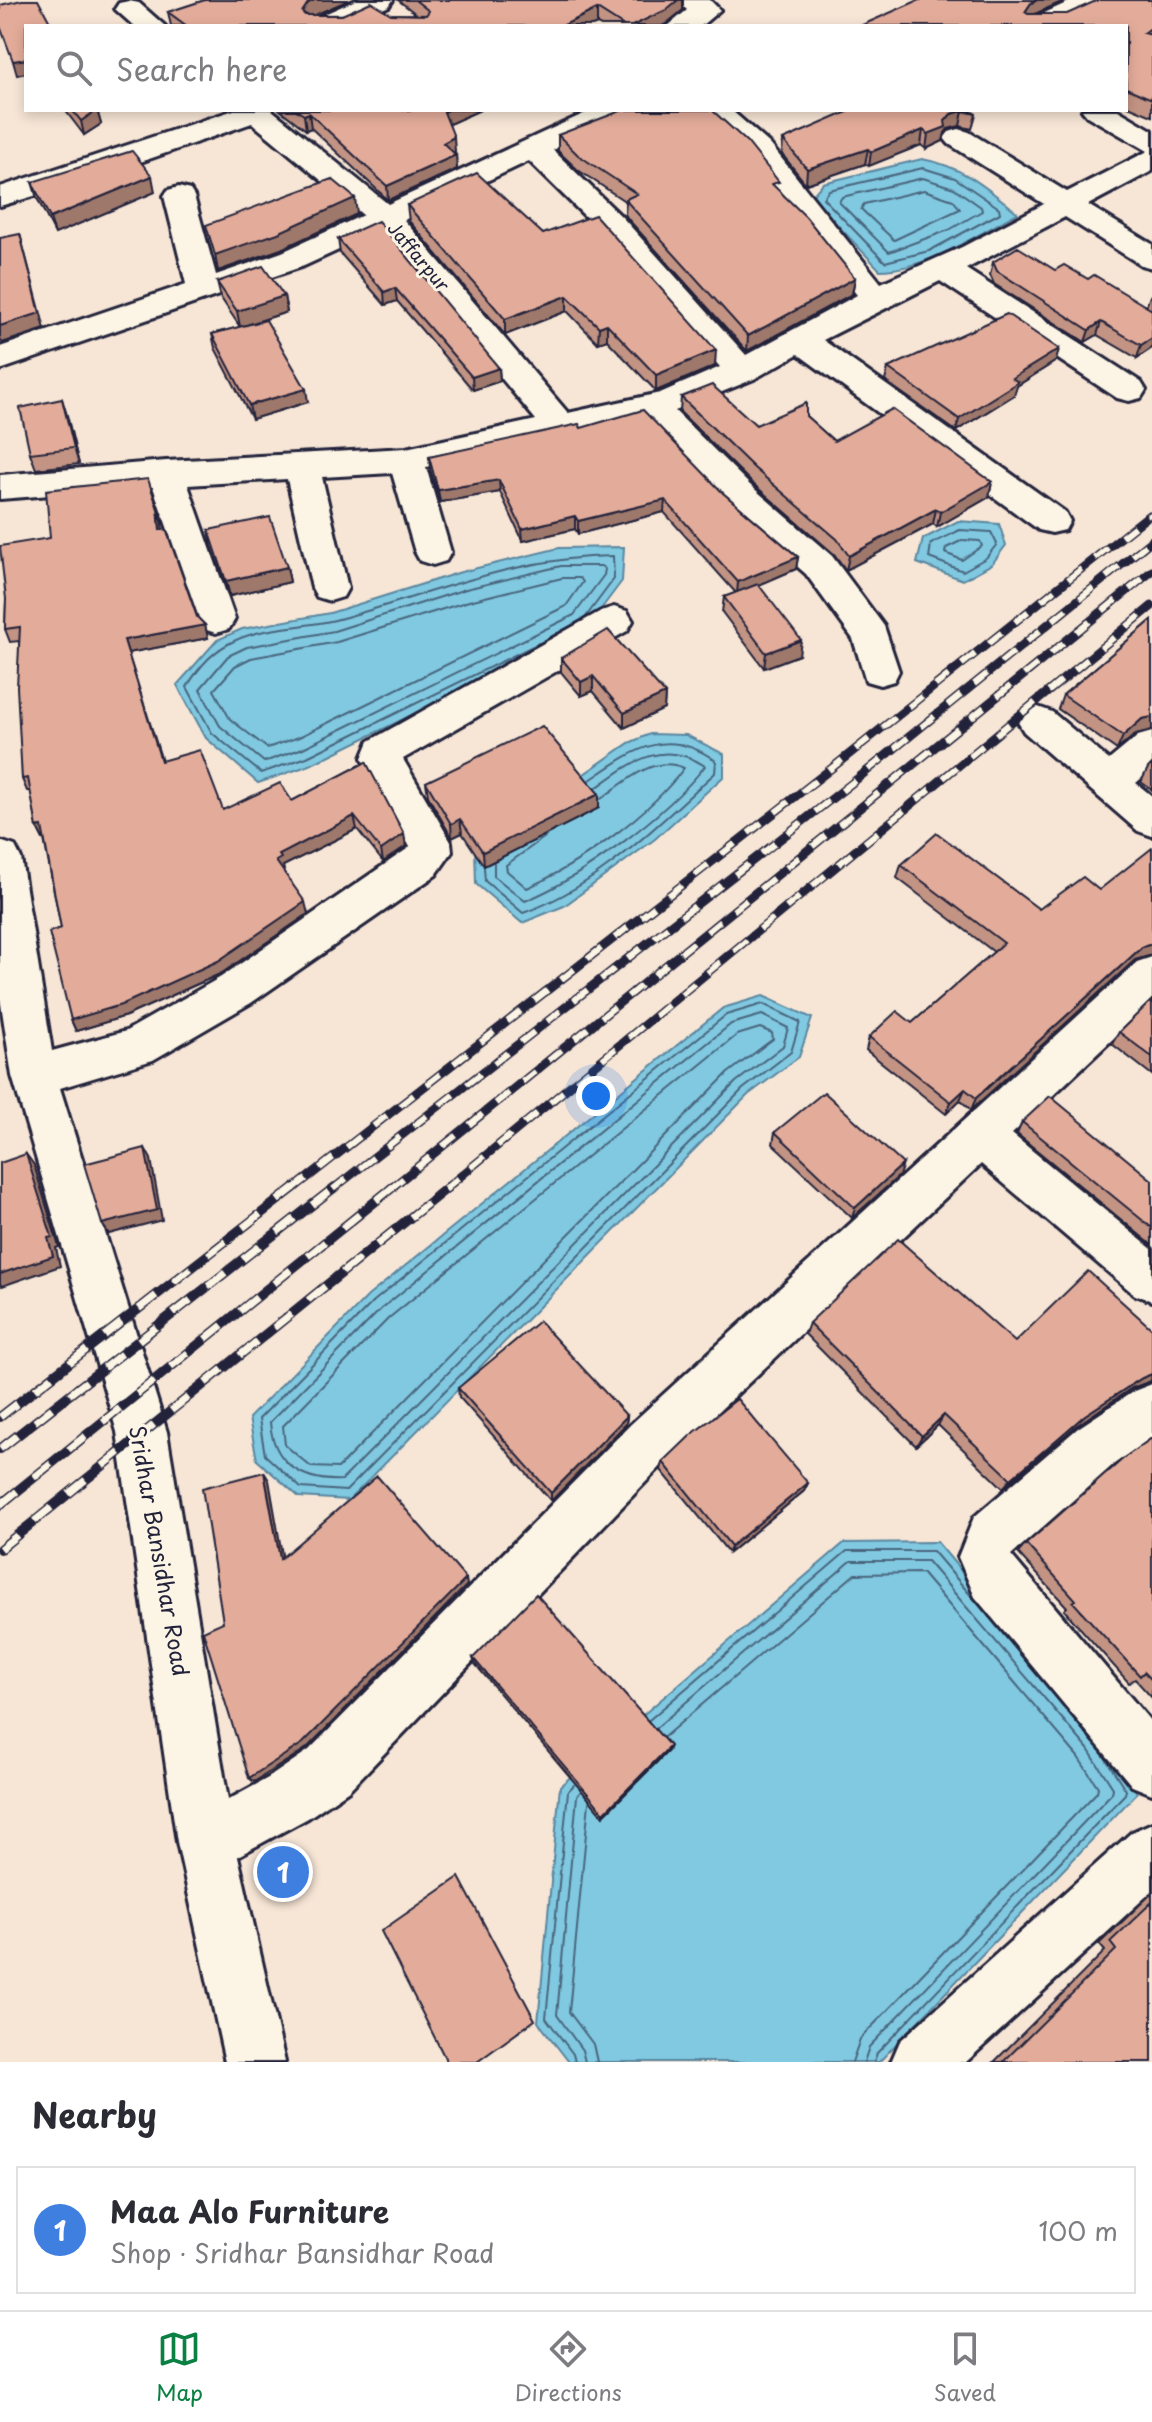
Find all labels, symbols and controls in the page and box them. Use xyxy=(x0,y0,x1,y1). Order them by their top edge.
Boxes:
search box xyxy=(24,24,1128,112)
icon: search xyxy=(52,46,96,90)
text: Search here xyxy=(116,46,288,91)
street label: Jaffarpur xyxy=(382,215,457,297)
your location xyxy=(576,1076,616,1116)
street label: Sridhar Bansidhar Road xyxy=(122,1423,199,1679)
pin: 1 xyxy=(257,1842,309,1902)
text: Nearby xyxy=(32,2088,157,2140)
text: Maa Alo Furniture xyxy=(110,2188,389,2233)
text: 1 xyxy=(54,2211,66,2250)
text: 100 m xyxy=(1038,2211,1118,2250)
text: Shop · Sridhar Bansidhar Road xyxy=(110,2233,495,2272)
tab: Map xyxy=(156,2327,203,2408)
tab: Directions xyxy=(515,2327,622,2408)
tab: Saved xyxy=(934,2327,996,2408)

